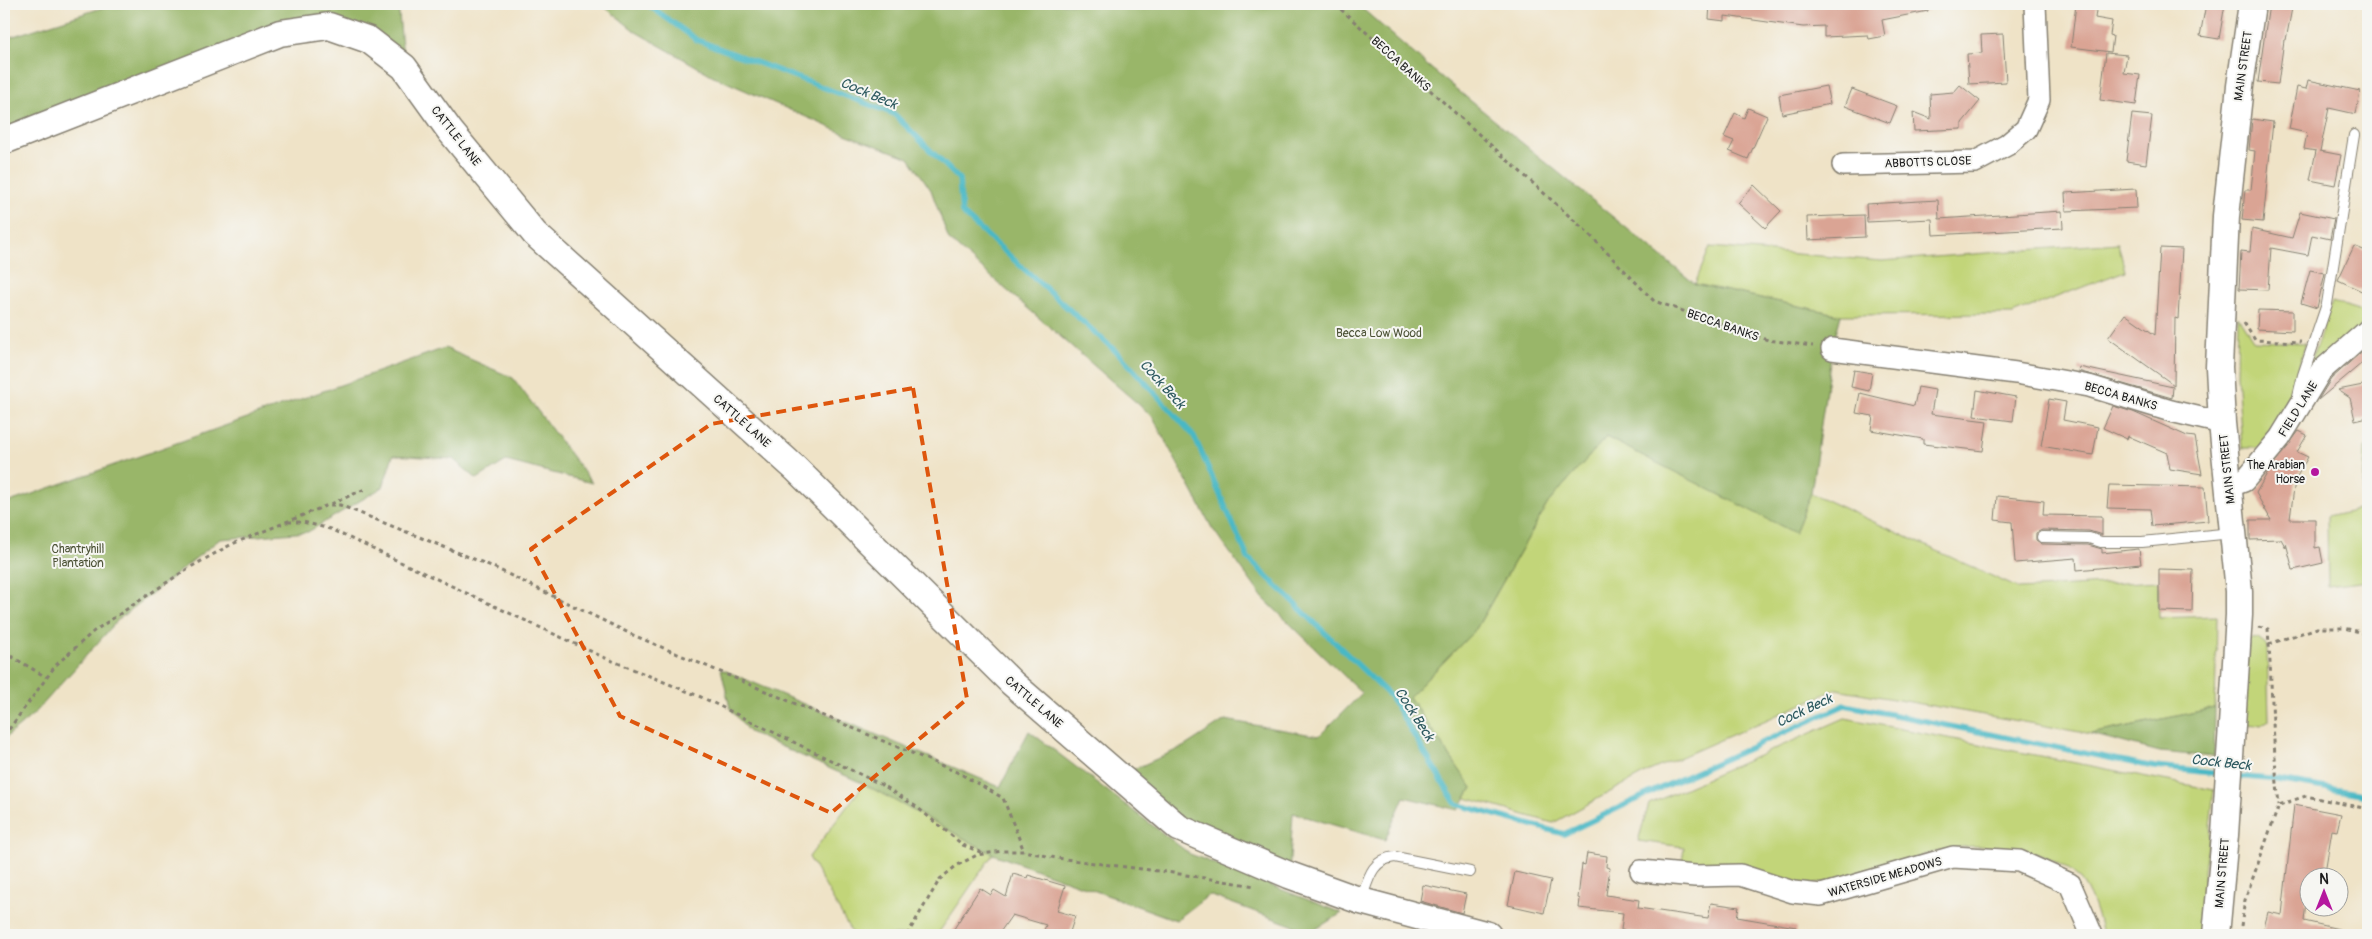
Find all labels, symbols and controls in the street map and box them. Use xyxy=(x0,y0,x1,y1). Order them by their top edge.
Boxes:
street label: MAIN STREET xyxy=(2231,30,2256,102)
street label: BECCA BANKS xyxy=(1368,34,1434,95)
water label: Cock Beck xyxy=(838,74,901,113)
street label: CATTLE LANE xyxy=(428,103,484,169)
street label: ABBOTTS CLOSE xyxy=(1884,153,1972,172)
street label: BECCA BANKS xyxy=(1685,306,1761,345)
park label: Becca Low Wood xyxy=(1336,326,1422,341)
water label: Cock Beck xyxy=(1136,356,1190,413)
street label: BECCA BANKS xyxy=(2083,379,2159,414)
street label: FIELD LANE xyxy=(2275,379,2321,440)
street label: CATTLE LANE xyxy=(710,392,773,451)
street label: MAIN STREET xyxy=(2216,433,2239,505)
place label: The Arabian Horse xyxy=(2246,458,2305,487)
marker: The Arabian Horse xyxy=(2309,466,2321,478)
park label: Chantryhill Plantation xyxy=(52,542,105,571)
street label: CATTLE LANE xyxy=(1002,673,1066,732)
water label: Cock Beck xyxy=(1391,685,1439,745)
water label: Cock Beck xyxy=(1773,690,1836,731)
water label: Cock Beck xyxy=(2190,751,2253,774)
street label: MAIN STREET xyxy=(2212,837,2233,909)
street label: WATERSIDE MEADOWS xyxy=(1826,854,1944,901)
north arrow xyxy=(2300,866,2350,916)
text: N xyxy=(2319,871,2329,888)

